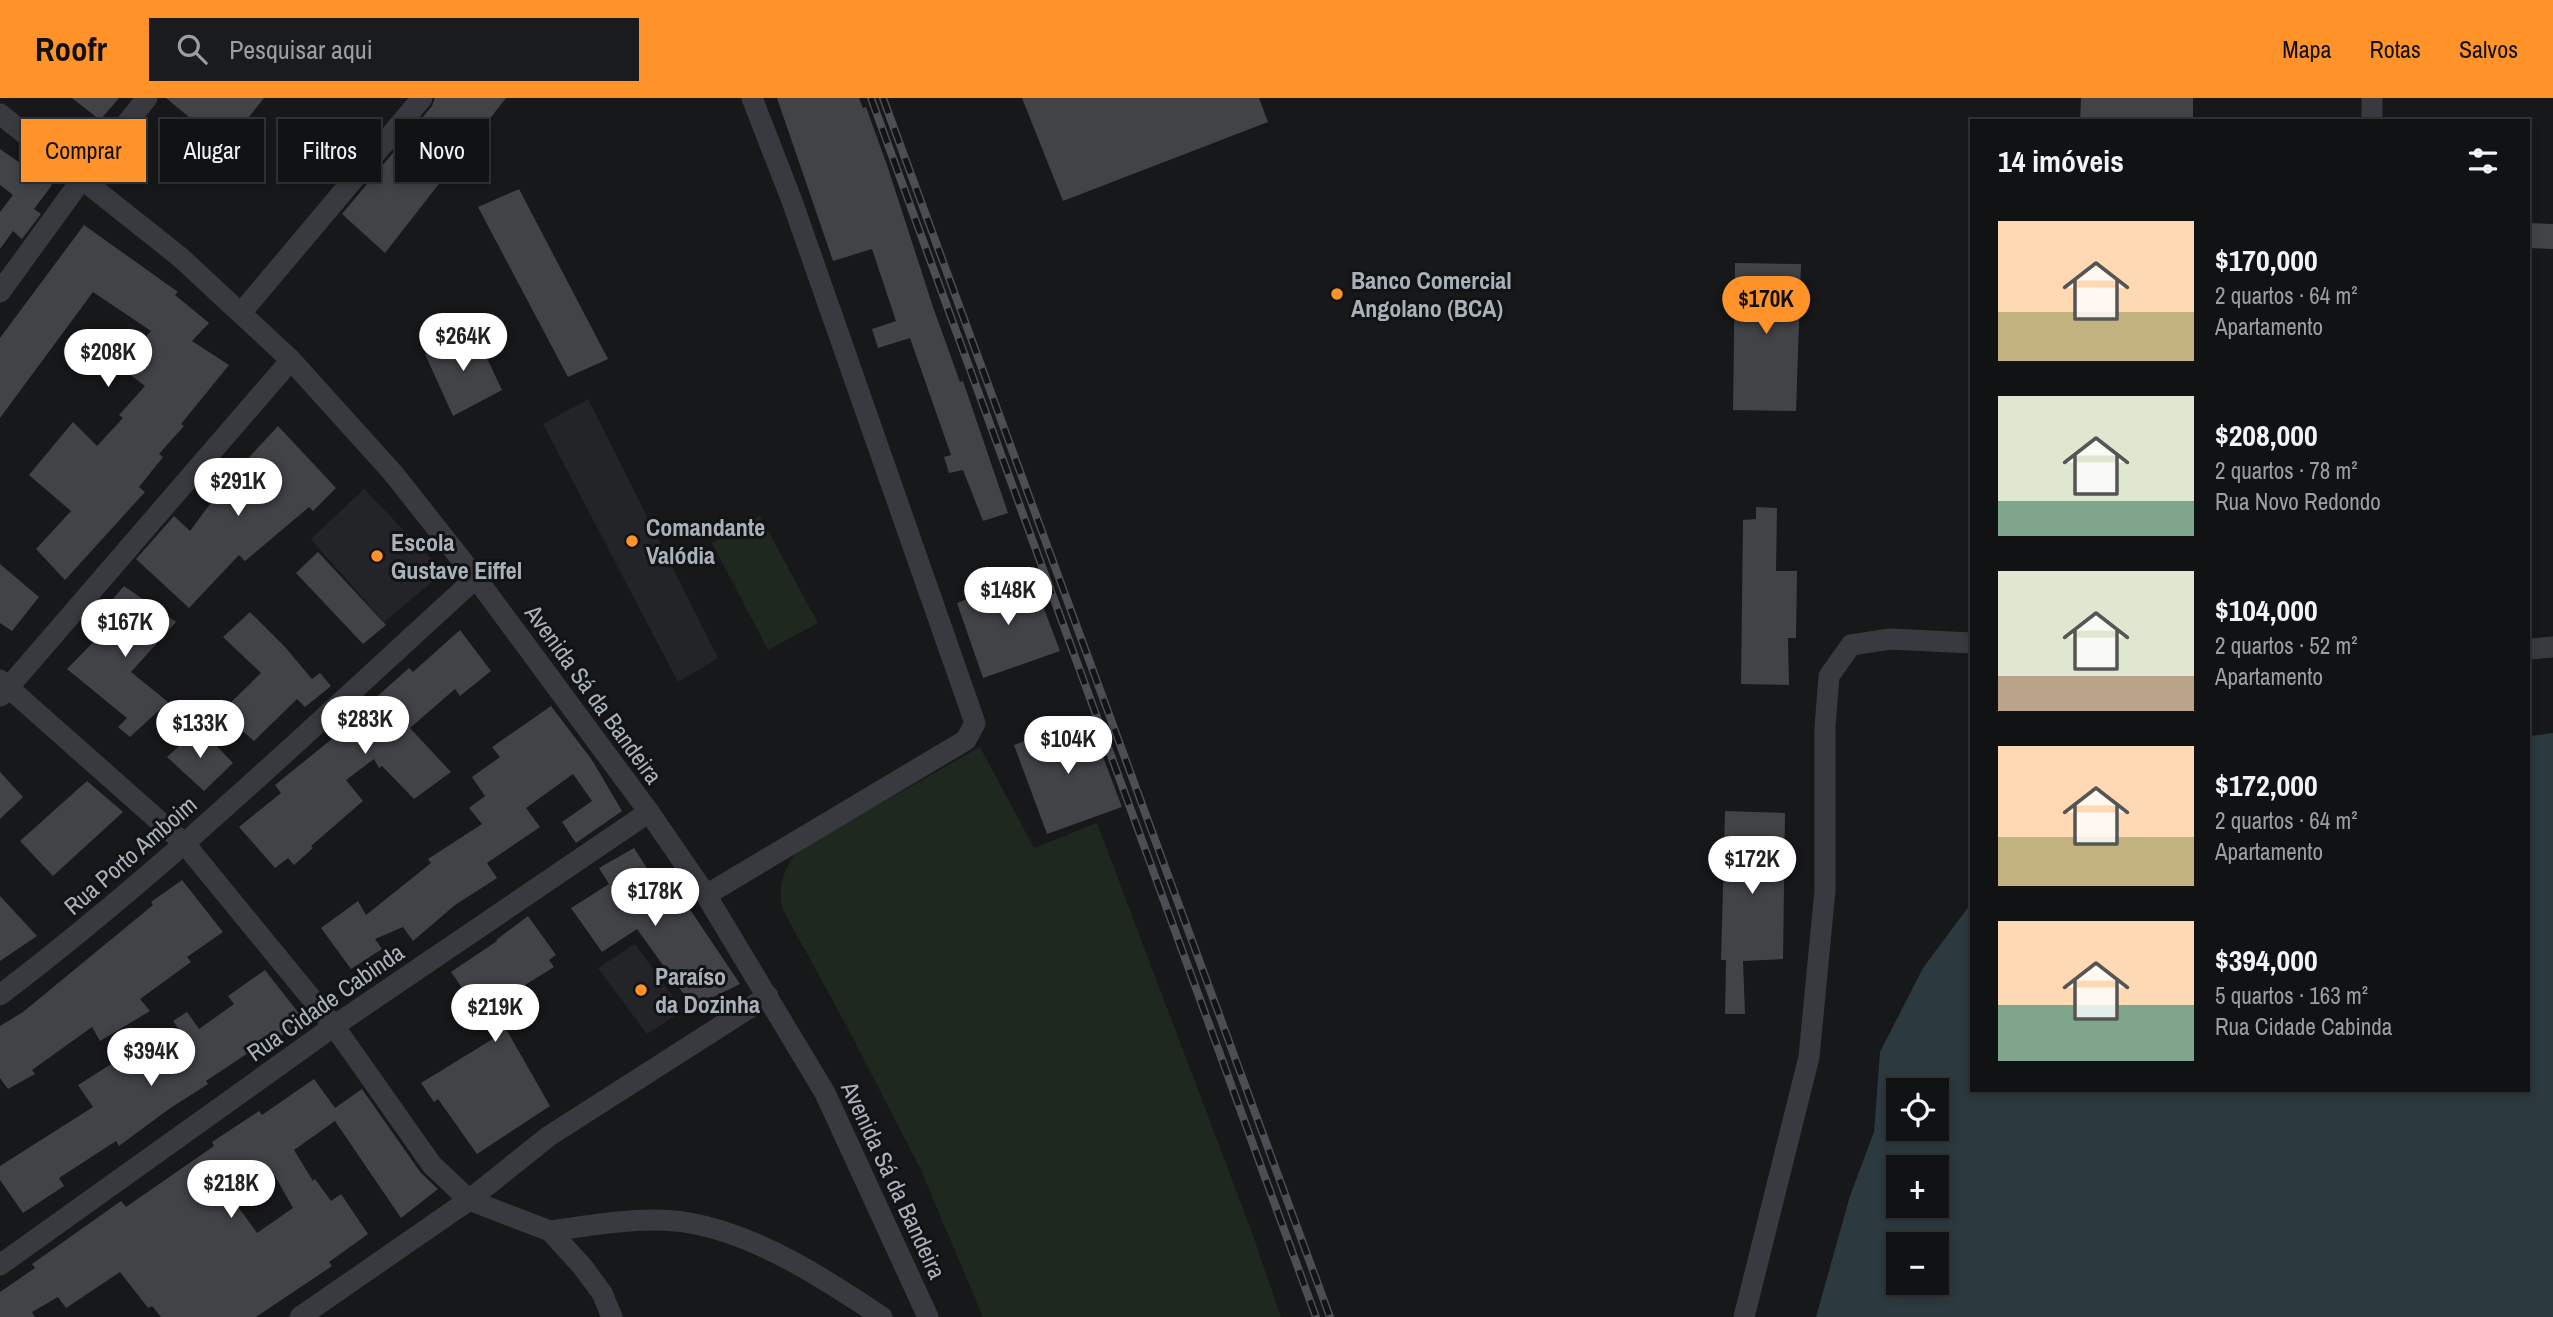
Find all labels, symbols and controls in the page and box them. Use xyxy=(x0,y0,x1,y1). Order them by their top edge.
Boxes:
search box xyxy=(149,18,639,81)
text: Roofr xyxy=(35,27,107,71)
icon: search xyxy=(173,30,211,68)
text: Pesquisar aqui xyxy=(229,32,373,67)
text: Mapa xyxy=(2282,33,2332,65)
text: Rotas xyxy=(2370,33,2421,65)
text: Salvos xyxy=(2459,33,2518,65)
chip: Comprar xyxy=(21,119,146,182)
chip: Alugar xyxy=(160,119,264,182)
chip: Filtros xyxy=(278,119,381,182)
chip: Novo xyxy=(395,119,489,182)
text: 14 imóveis xyxy=(1998,141,2124,181)
icon: filters xyxy=(2464,142,2502,180)
text: $170,000 xyxy=(2215,240,2318,280)
icon: home xyxy=(2054,249,2138,333)
place label: Banco Comercial Angolano (BCA) xyxy=(1351,264,1512,324)
pin: $170K xyxy=(1717,276,1815,336)
text: 2 quartos · 64 m² xyxy=(2215,280,2358,311)
text: $170K xyxy=(1738,283,1794,314)
marker: Banco Comercial Angolano (BCA) xyxy=(1329,286,1345,302)
text: Apartamento xyxy=(2215,311,2323,342)
pin: $264K xyxy=(414,314,512,373)
text: $264K xyxy=(435,320,491,351)
pin: $208K xyxy=(59,330,157,389)
text: $208K xyxy=(80,336,136,367)
text: $208,000 xyxy=(2215,415,2318,455)
icon: home xyxy=(2054,424,2138,508)
text: 2 quartos · 78 m² xyxy=(2215,455,2358,486)
pin: $291K xyxy=(189,458,287,518)
text: $291K xyxy=(210,465,266,496)
text: Rua Novo Redondo xyxy=(2215,486,2381,517)
place label: Comandante Valódia xyxy=(646,511,765,571)
place label: Escola Gustave Eiffel xyxy=(391,526,522,586)
marker: Comandante Valódia xyxy=(624,533,640,549)
marker: Escola Gustave Eiffel xyxy=(369,548,385,564)
pin: $148K xyxy=(959,568,1057,627)
text: $148K xyxy=(980,574,1036,605)
text: $104,000 xyxy=(2215,590,2318,630)
street label: Avenida Sá da Bandeira xyxy=(518,597,670,790)
icon: home xyxy=(2054,599,2138,683)
pin: $167K xyxy=(76,600,174,659)
text: $167K xyxy=(97,606,153,637)
text: 2 quartos · 52 m² xyxy=(2215,630,2358,661)
text: Apartamento xyxy=(2215,661,2323,692)
pin: $283K xyxy=(316,696,414,756)
pin: $133K xyxy=(151,700,249,760)
text: $283K xyxy=(337,703,393,734)
text: $133K xyxy=(172,707,228,738)
pin: $104K xyxy=(1019,716,1117,776)
text: $104K xyxy=(1040,723,1096,754)
text: $172,000 xyxy=(2215,765,2318,805)
icon: home xyxy=(2054,774,2138,858)
street label: Rua Porto Amboim xyxy=(57,788,203,922)
text: 2 quartos · 64 m² xyxy=(2215,805,2358,836)
pin: $172K xyxy=(1703,836,1801,896)
text: Apartamento xyxy=(2215,836,2323,867)
text: $172K xyxy=(1724,843,1780,874)
pin: $178K xyxy=(606,868,704,928)
text: $178K xyxy=(627,875,683,906)
street label: Rua Cidade Cabinda xyxy=(240,936,410,1068)
text: $394,000 xyxy=(2215,940,2318,980)
icon: home xyxy=(2054,949,2138,1033)
place label: Paraíso da Dozinha xyxy=(655,960,760,1020)
text: 5 quartos · 163 m² xyxy=(2215,980,2368,1011)
marker: Paraíso da Dozinha xyxy=(633,982,649,998)
pin: $219K xyxy=(446,984,544,1044)
text: $219K xyxy=(467,991,523,1022)
text: Rua Cidade Cabinda xyxy=(2215,1011,2392,1042)
pin: $394K xyxy=(102,1028,200,1088)
text: $394K xyxy=(123,1035,179,1066)
street label: Avenida Sá da Bandeira xyxy=(834,1075,954,1284)
map controls xyxy=(1886,1078,1949,1295)
button: locate xyxy=(1886,1078,1949,1141)
button: + xyxy=(1886,1155,1949,1218)
pin: $218K xyxy=(182,1160,280,1220)
text: $218K xyxy=(203,1167,259,1198)
button: − xyxy=(1886,1232,1949,1295)

